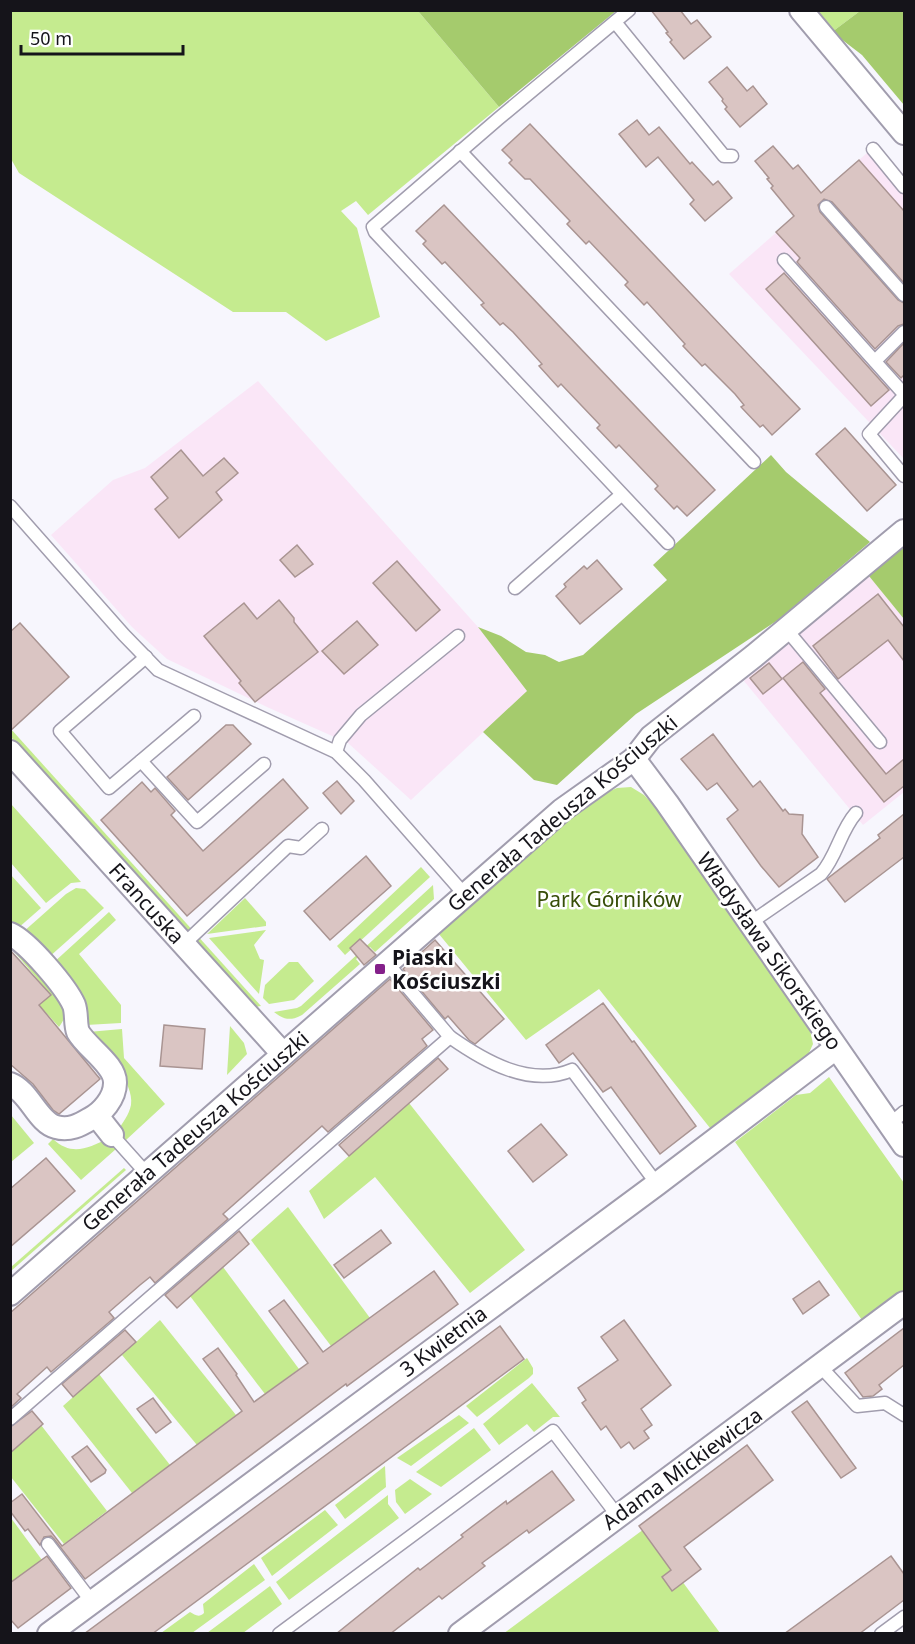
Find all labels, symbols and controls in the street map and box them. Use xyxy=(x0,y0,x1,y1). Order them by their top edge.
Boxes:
scale bar xyxy=(21,18,183,56)
text: 50 m xyxy=(30,26,72,50)
street label: Generała Tadeusza Kościuszki xyxy=(441,708,683,918)
street label: Władysława Sikorskiego xyxy=(691,847,849,1055)
street label: Francuska xyxy=(103,856,191,950)
park label: Park Górników xyxy=(537,885,682,913)
place label: Piaski Kościuszki xyxy=(392,943,501,995)
marker: Piaski Kościuszki xyxy=(373,962,387,976)
street label: Generała Tadeusza Kościuszki xyxy=(76,1025,314,1237)
street label: 3 Kwietnia xyxy=(394,1299,492,1383)
street label: Adama Mickiewicza xyxy=(596,1400,768,1536)

